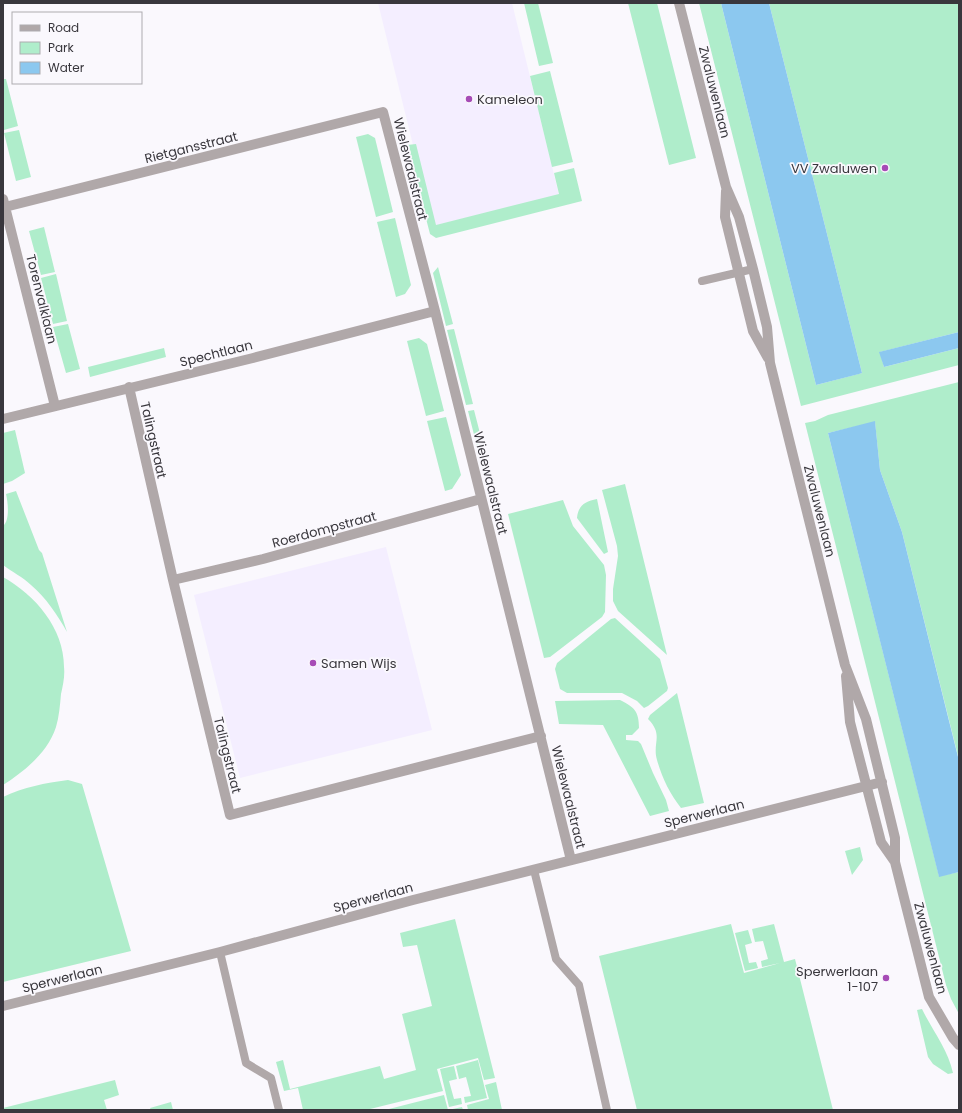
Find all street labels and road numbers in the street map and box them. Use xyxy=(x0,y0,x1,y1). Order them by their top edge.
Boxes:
street label: Zwaluwenlaan xyxy=(694,44,735,140)
street label: Wielewaalstraat xyxy=(389,116,433,223)
street label: Rietgansstraat xyxy=(143,127,240,168)
street label: Torenvalklaan xyxy=(21,252,62,346)
street label: Spechtlaan xyxy=(178,335,255,372)
street label: Talingstraat xyxy=(135,400,172,481)
street label: Wielewaalstraat xyxy=(469,430,513,537)
street label: Zwaluwenlaan xyxy=(799,463,840,559)
street label: Roerdompstraat xyxy=(270,506,379,553)
street label: Talingstraat xyxy=(209,715,246,796)
street label: Wielewaalstraat xyxy=(547,744,591,851)
street label: Sperwerlaan xyxy=(662,794,746,833)
street label: Sperwerlaan xyxy=(331,878,415,917)
street label: Zwaluwenlaan xyxy=(909,900,952,996)
street label: Sperwerlaan xyxy=(20,959,104,998)

